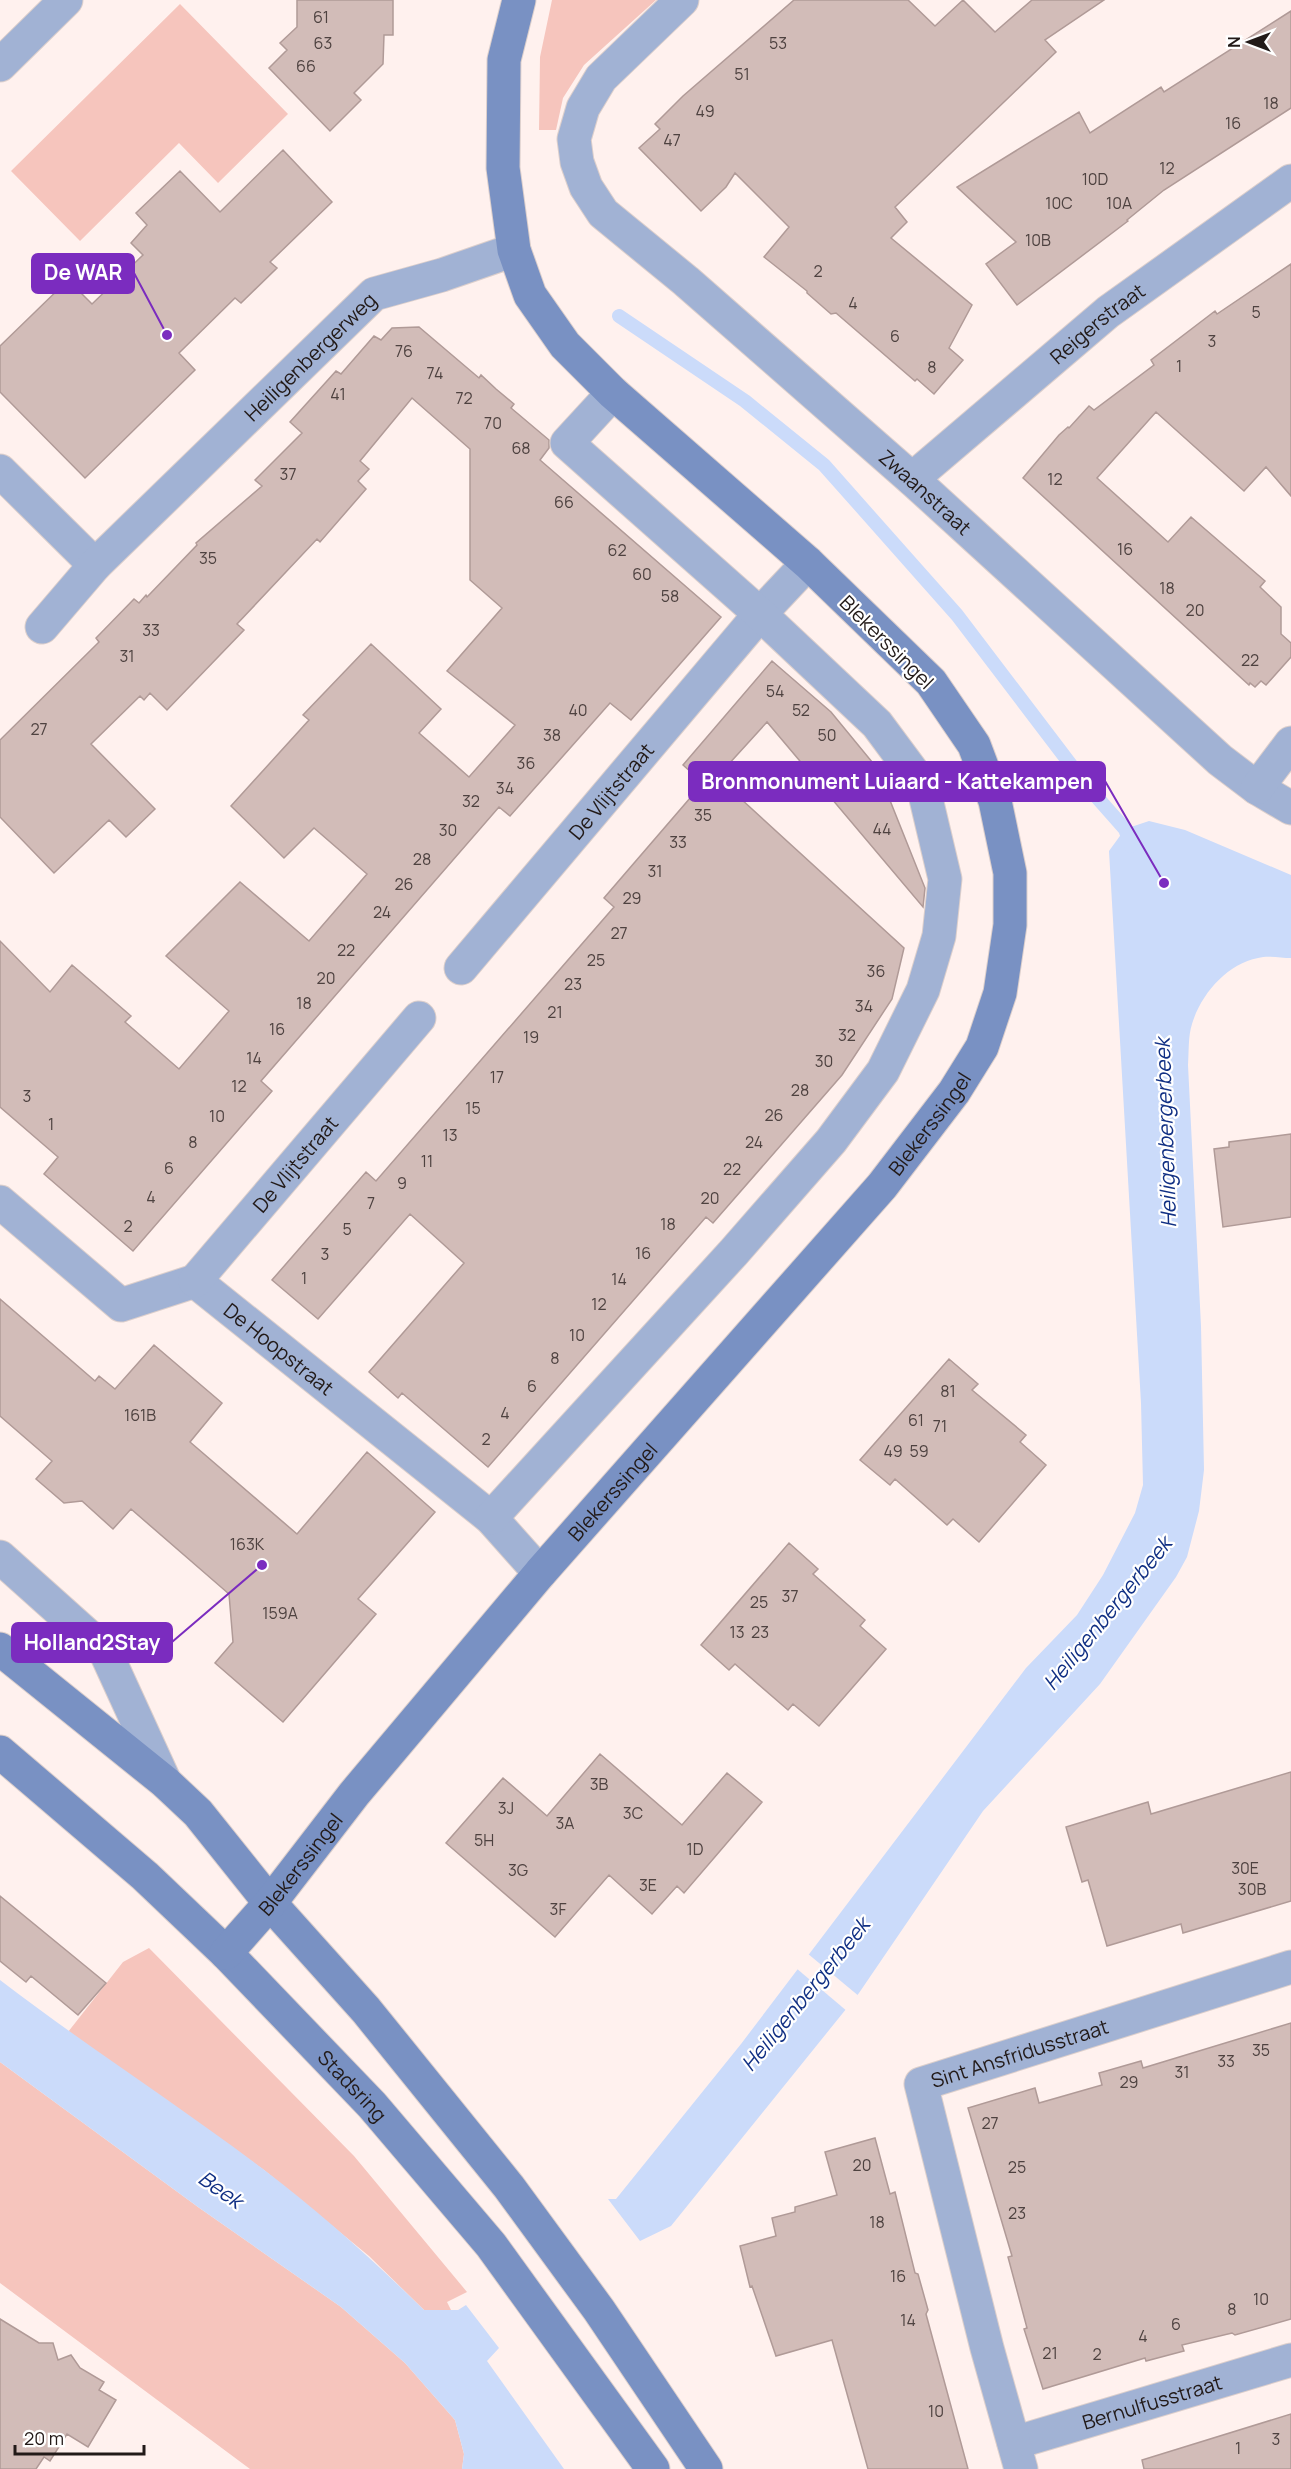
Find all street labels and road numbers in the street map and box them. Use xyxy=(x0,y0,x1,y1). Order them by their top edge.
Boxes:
street label: Reigerstraat xyxy=(1044,277,1150,370)
street label: Heiligenbergerweg xyxy=(238,286,382,427)
street label: Zwaanstraat xyxy=(874,443,978,541)
street label: Blekerssingel xyxy=(834,589,940,695)
street label: De Vlijtstraat xyxy=(562,737,659,845)
street label: Blekerssingel xyxy=(882,1067,977,1181)
street label: De Vlijtstraat xyxy=(246,1110,344,1218)
street label: De Hoopstraat xyxy=(219,1296,340,1401)
street label: Blekerssingel xyxy=(561,1436,663,1546)
street label: Blekerssingel xyxy=(252,1807,348,1921)
street label: Sint Ansfridusstraat xyxy=(927,2012,1112,2094)
street label: Stadsring xyxy=(312,2044,394,2127)
street label: Bernulfusstraat xyxy=(1079,2368,1225,2435)

